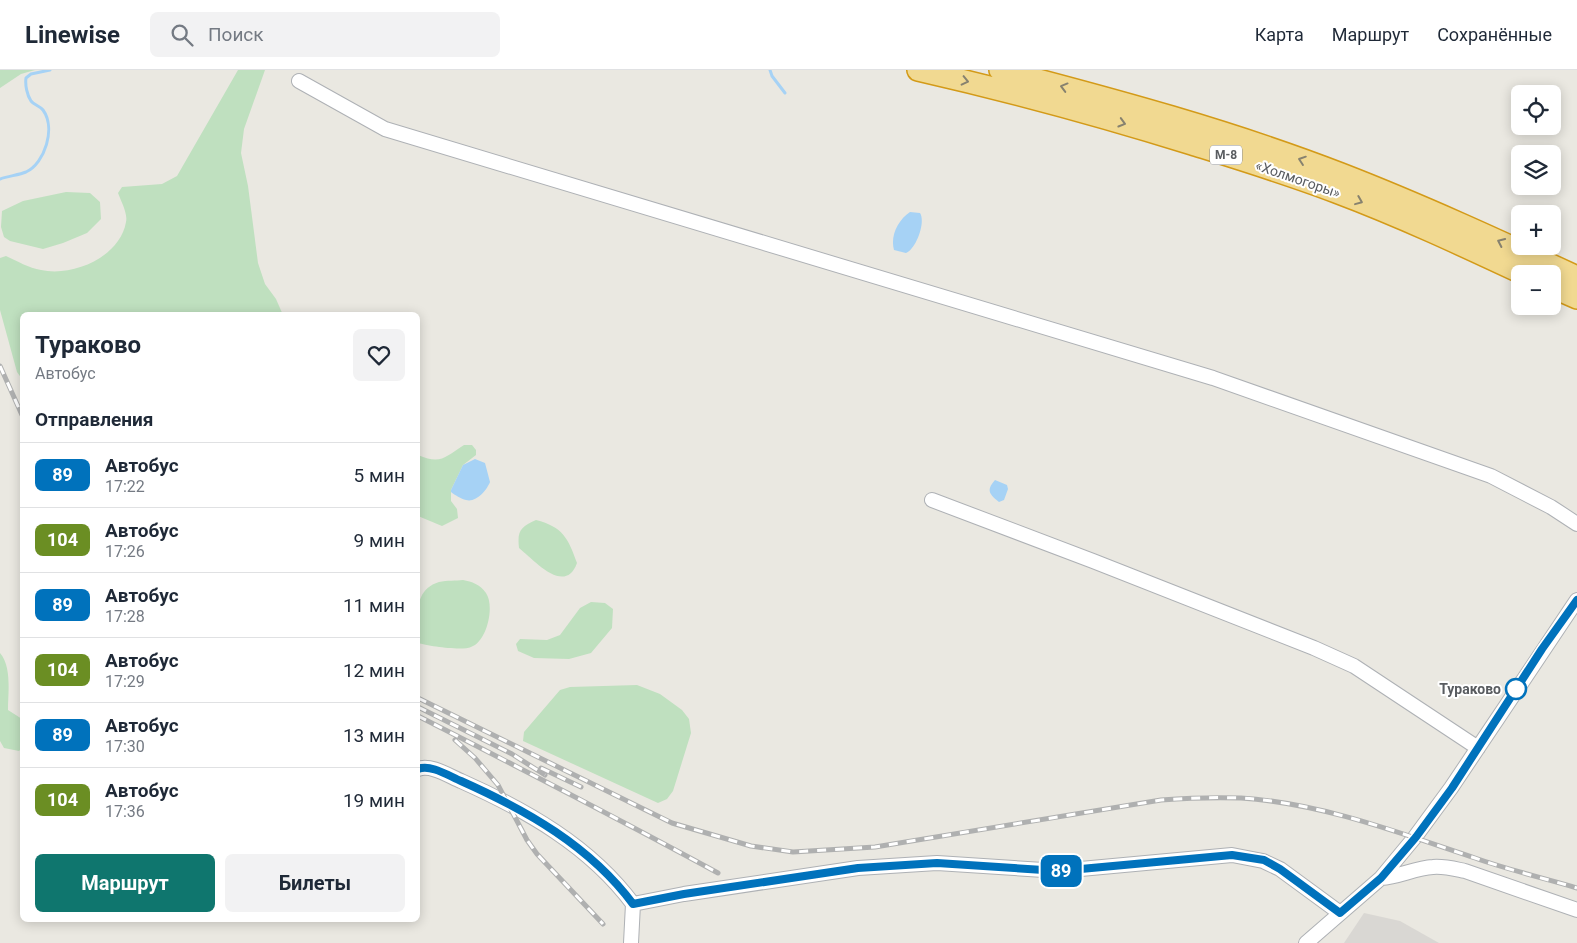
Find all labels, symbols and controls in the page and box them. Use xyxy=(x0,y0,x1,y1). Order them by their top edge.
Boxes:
search box xyxy=(150,12,500,57)
text: Linewise xyxy=(25,21,120,49)
icon: search xyxy=(168,21,196,49)
text: Поиск xyxy=(208,23,264,46)
text: Карта xyxy=(1255,24,1304,45)
text: Маршрут xyxy=(1332,24,1409,45)
text: Сохранённые xyxy=(1437,24,1552,45)
one-way arrow xyxy=(961,75,970,86)
one-way arrow xyxy=(1060,82,1068,92)
map controls xyxy=(1511,85,1561,315)
button: locate xyxy=(1511,85,1561,135)
one-way arrow xyxy=(1117,118,1126,128)
button: layers xyxy=(1511,145,1561,195)
road number: М-8 xyxy=(1210,146,1242,164)
one-way arrow xyxy=(1299,156,1307,166)
street label: «Холмогоры» xyxy=(1254,157,1343,201)
one-way arrow xyxy=(1354,195,1363,206)
button: + xyxy=(1511,205,1561,255)
one-way arrow xyxy=(1497,238,1506,248)
button: − xyxy=(1511,265,1561,315)
button: heart xyxy=(353,329,405,381)
text: Тураково xyxy=(35,331,141,359)
text: Автобус xyxy=(35,364,96,383)
text: Отправления xyxy=(35,408,153,431)
text: Автобус xyxy=(105,454,179,477)
text: 89 xyxy=(52,464,73,485)
text: 5 мин xyxy=(354,464,405,487)
text: 17:22 xyxy=(105,477,145,496)
text: Автобус xyxy=(105,519,179,542)
text: 104 xyxy=(47,529,78,550)
text: 9 мин xyxy=(354,529,405,552)
text: 17:26 xyxy=(105,542,145,561)
text: Автобус xyxy=(105,584,179,607)
text: 89 xyxy=(52,594,73,615)
text: 11 мин xyxy=(343,594,405,617)
text: 17:28 xyxy=(105,607,145,626)
text: Автобус xyxy=(105,649,179,672)
text: 104 xyxy=(47,659,78,680)
text: 12 мин xyxy=(343,659,405,682)
text: 17:29 xyxy=(105,672,145,691)
marker: Тураково xyxy=(1505,678,1527,700)
place label: Тураково xyxy=(1439,681,1501,697)
text: Автобус xyxy=(105,714,179,737)
text: 89 xyxy=(52,724,73,745)
text: 13 мин xyxy=(343,724,405,747)
text: 17:30 xyxy=(105,737,145,756)
text: Автобус xyxy=(105,779,179,802)
text: 104 xyxy=(47,789,78,810)
text: 19 мин xyxy=(343,789,405,812)
text: 17:36 xyxy=(105,802,145,821)
button: Маршрут xyxy=(35,854,215,912)
button: Билеты xyxy=(225,854,405,912)
line badge: 89 xyxy=(1038,855,1084,887)
text: 89 xyxy=(1051,860,1071,881)

